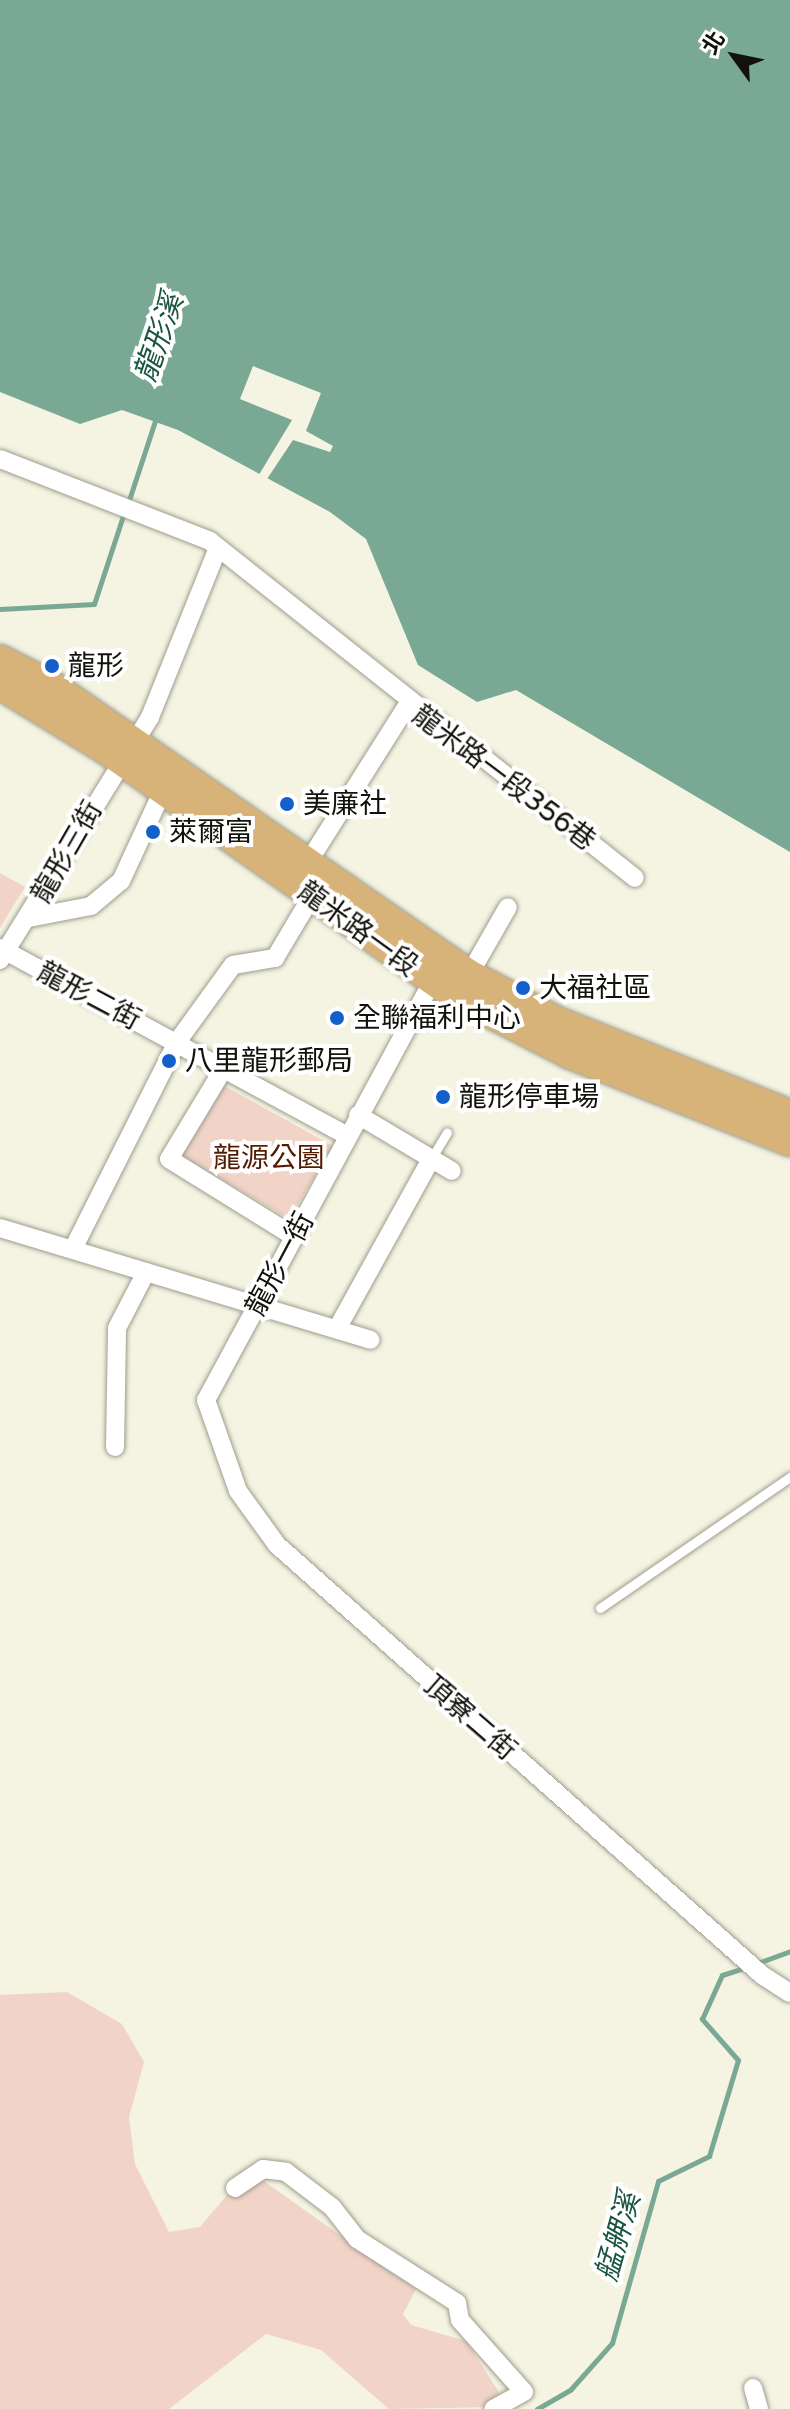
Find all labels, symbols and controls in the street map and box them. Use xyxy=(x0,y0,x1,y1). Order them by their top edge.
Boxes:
north arrow xyxy=(694,16,774,96)
text: 北 xyxy=(697,27,731,59)
water label: 龍形溪 xyxy=(128,290,192,386)
place label: 龍形 xyxy=(68,649,124,683)
marker: 龍形 xyxy=(43,657,61,675)
street label: 龍米路一段356巷 xyxy=(406,698,602,858)
place label: 美廉社 xyxy=(303,787,387,821)
street label: 龍形三街 xyxy=(24,795,110,909)
marker: 美廉社 xyxy=(278,795,296,813)
place label: 萊爾富 xyxy=(169,815,253,849)
marker: 萊爾富 xyxy=(144,823,162,841)
street label: 龍米路一段 xyxy=(291,874,425,984)
street label: 龍形二街 xyxy=(32,955,146,1037)
place label: 大福社區 xyxy=(539,971,651,1005)
marker: 大福社區 xyxy=(514,979,532,997)
place label: 全聯福利中心 xyxy=(353,1001,521,1035)
marker: 全聯福利中心 xyxy=(328,1009,346,1027)
place label: 八里龍形郵局 xyxy=(185,1044,353,1078)
marker: 八里龍形郵局 xyxy=(160,1052,178,1070)
place label: 龍形停車場 xyxy=(459,1080,599,1114)
marker: 龍形停車場 xyxy=(434,1088,452,1106)
park label: 龍源公園 xyxy=(213,1141,325,1175)
street label: 龍形一街 xyxy=(239,1207,321,1321)
street label: 頂寮二街 xyxy=(417,1669,523,1767)
water label: 艋舺溪 xyxy=(589,2189,649,2285)

